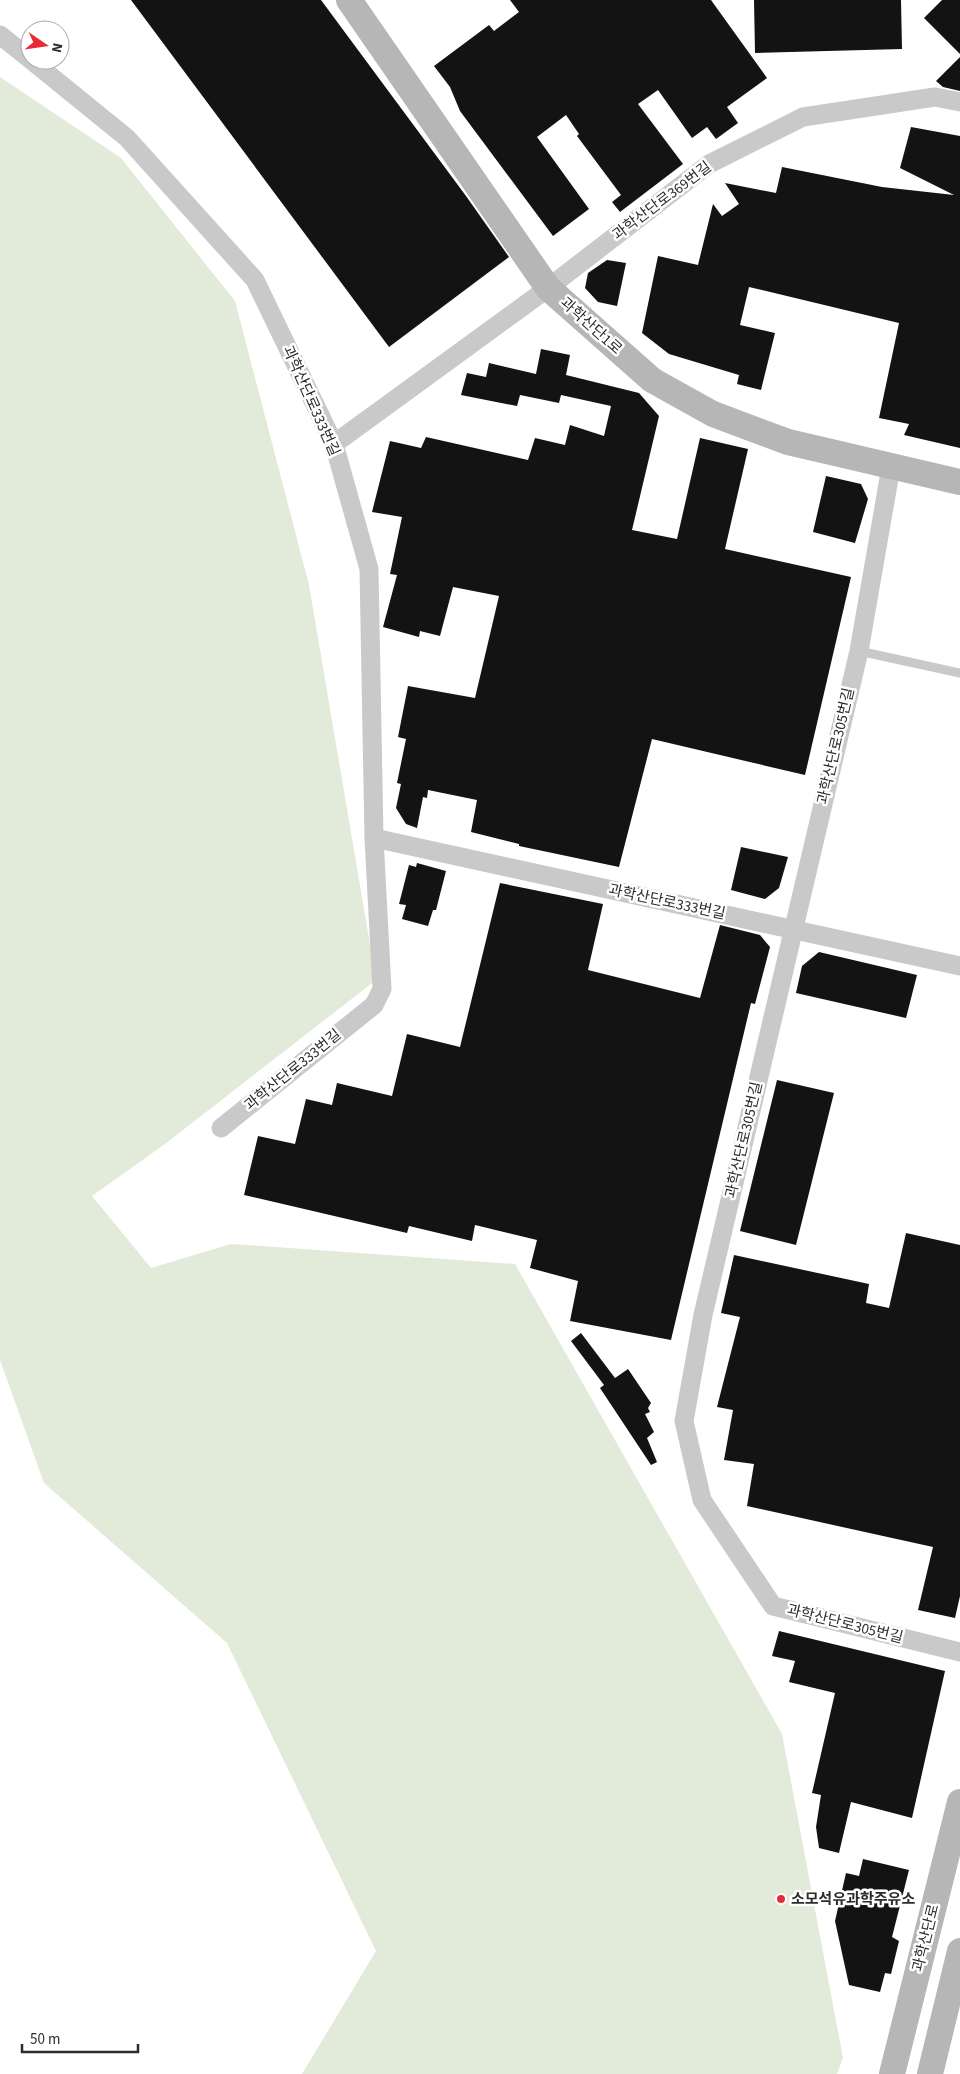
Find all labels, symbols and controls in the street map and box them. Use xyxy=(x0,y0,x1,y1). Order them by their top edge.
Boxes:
north arrow xyxy=(20,20,70,70)
text: N xyxy=(46,41,67,54)
street label: 과학산단로369번길 xyxy=(608,157,716,245)
street label: 과학산단1로 xyxy=(556,293,626,359)
street label: 과학산단로333번길 xyxy=(277,342,345,460)
street label: 과학산단로305번길 xyxy=(812,686,860,806)
street label: 과학산단로333번길 xyxy=(607,879,727,925)
street label: 과학산단로333번길 xyxy=(240,1024,346,1116)
street label: 과학산단로305번길 xyxy=(720,1080,768,1200)
street label: 과학산단로305번길 xyxy=(785,1599,905,1649)
place label: 소모석유과학주유소 xyxy=(791,1889,915,1910)
marker: 소모석유과학주유소 xyxy=(775,1893,787,1905)
street label: 과학산단로 xyxy=(907,1902,945,1974)
scale bar xyxy=(22,2022,139,2054)
text: 50 m xyxy=(30,2029,60,2050)

